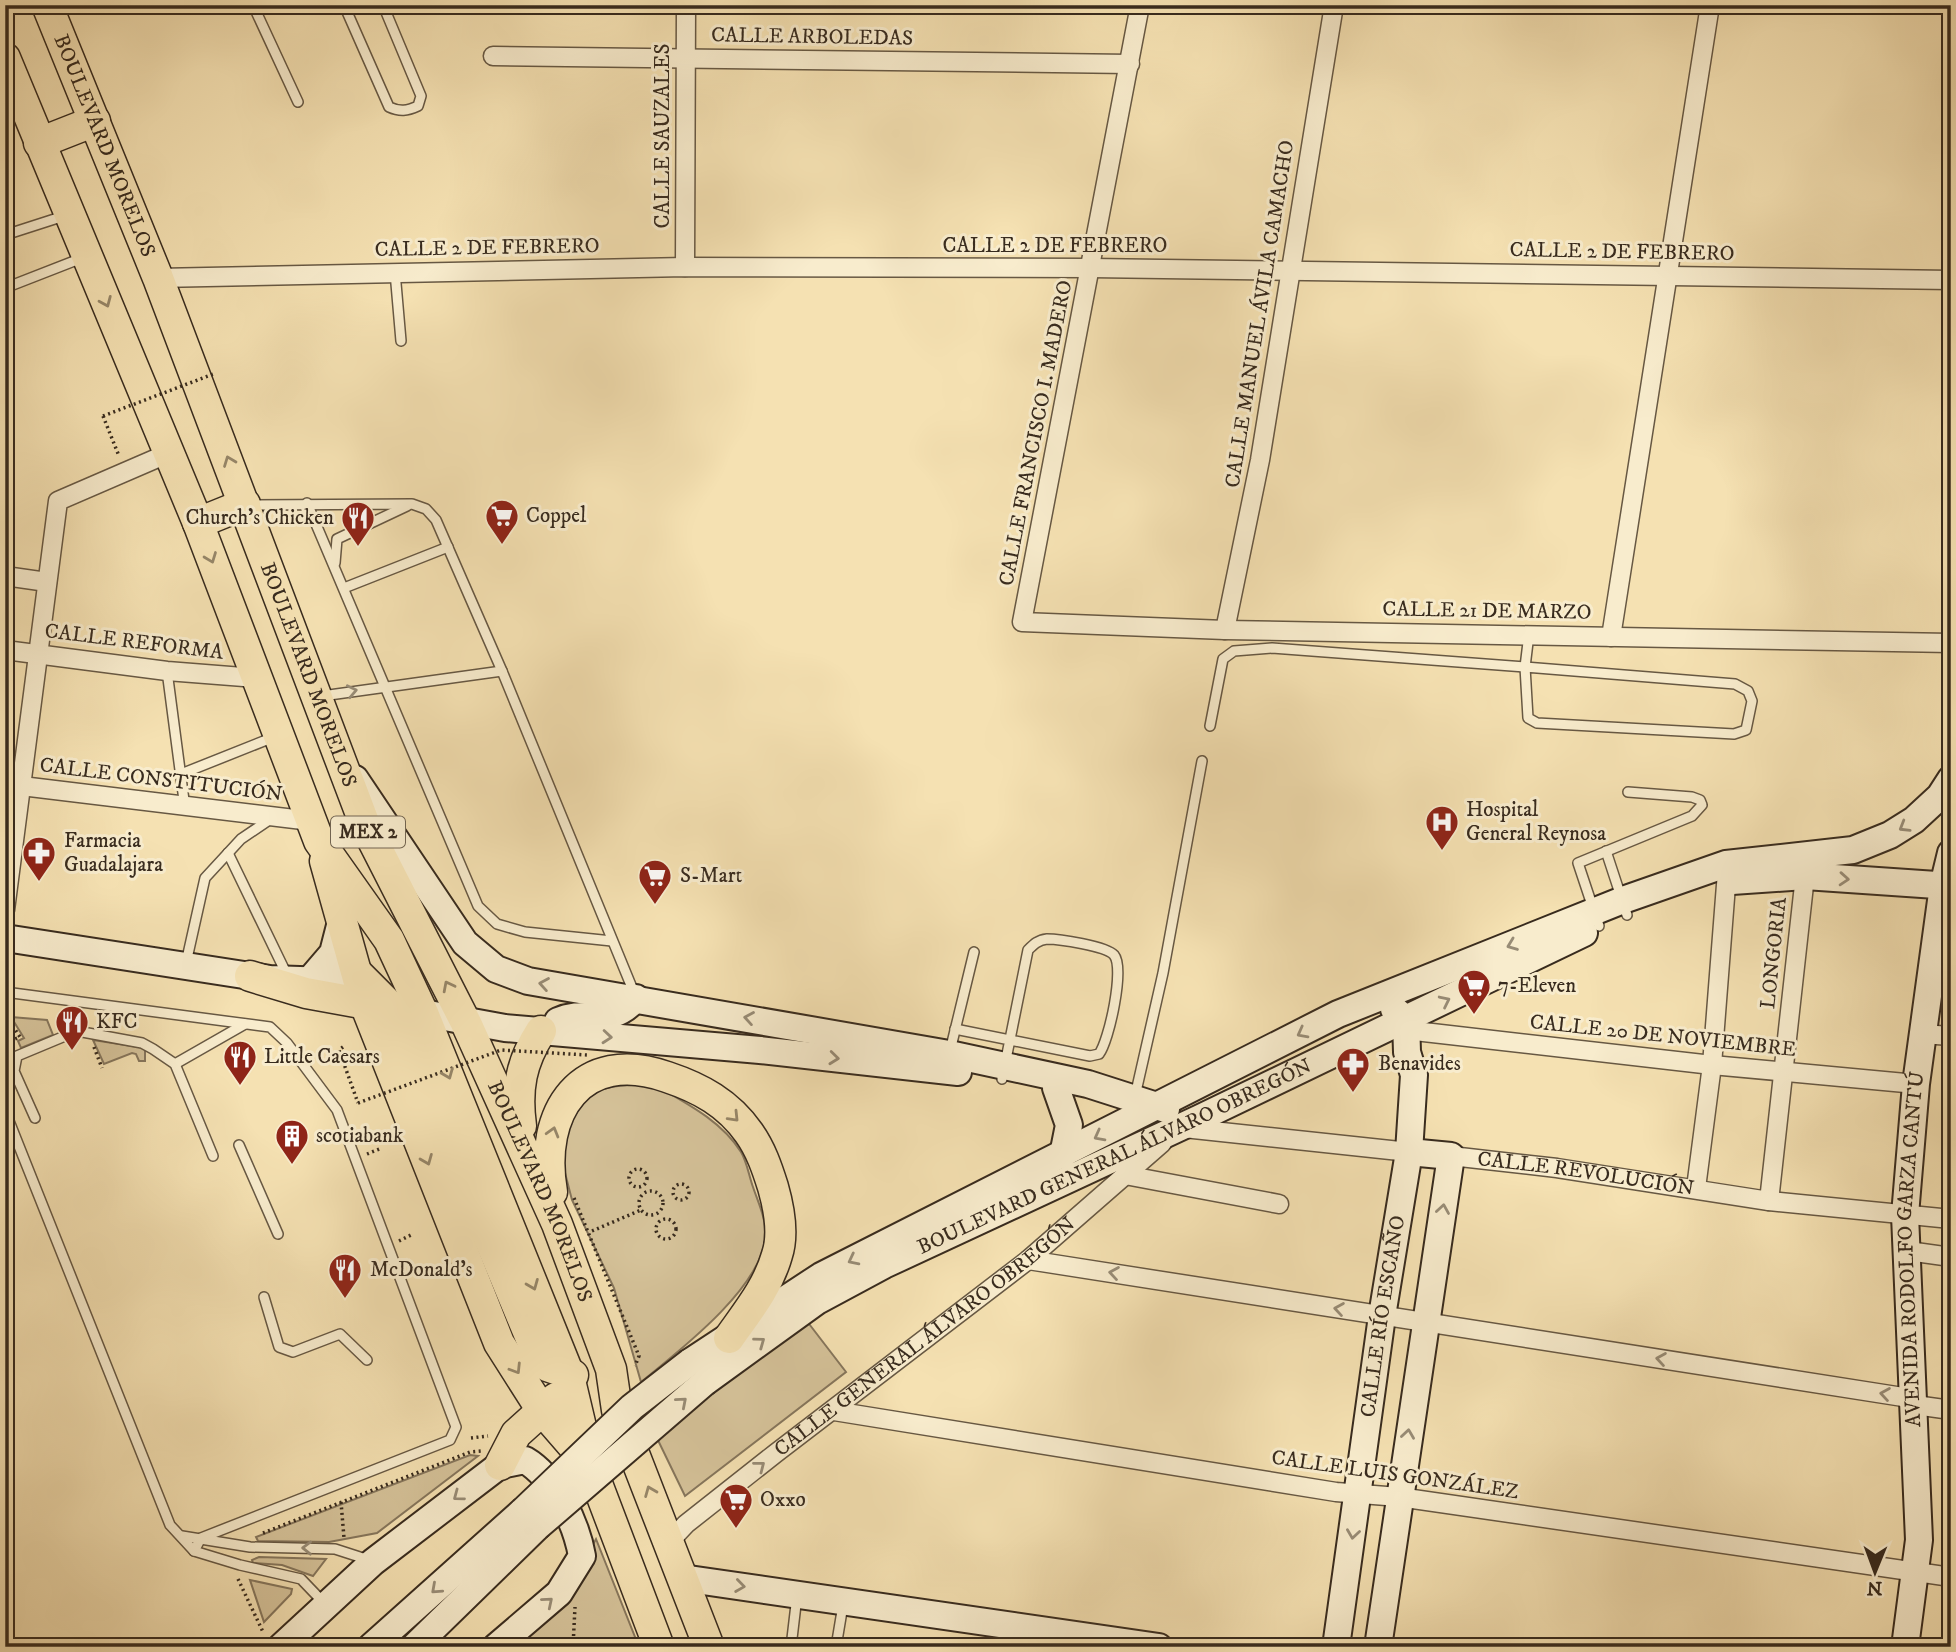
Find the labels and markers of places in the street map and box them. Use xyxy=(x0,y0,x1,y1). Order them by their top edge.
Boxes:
supermarket icon: Coppel xyxy=(483,497,521,546)
restaurant icon: Church's Chicken xyxy=(339,499,377,548)
place label: Coppel xyxy=(526,503,587,529)
place label: Church's Chicken xyxy=(185,505,334,531)
place label: Hospital General Reynosa xyxy=(1466,797,1606,847)
hospital icon: Hospital General Reynosa xyxy=(1423,803,1461,852)
place label: Farmacia Guadalajara xyxy=(64,828,163,878)
pharmacy icon: Farmacia Guadalajara xyxy=(20,834,58,883)
supermarket icon: S-Mart xyxy=(636,857,674,906)
place label: S-Mart xyxy=(680,863,742,889)
supermarket icon: 7-Eleven xyxy=(1455,967,1493,1016)
place label: 7-Eleven xyxy=(1498,973,1576,999)
restaurant icon: KFC xyxy=(53,1003,91,1052)
place label: KFC xyxy=(96,1009,138,1035)
restaurant icon: Little Caesars xyxy=(221,1038,259,1087)
place label: Little Caesars xyxy=(264,1044,380,1070)
pharmacy icon: Benavides xyxy=(1334,1045,1372,1094)
place label: Benavides xyxy=(1378,1051,1461,1077)
building icon: scotiabank xyxy=(273,1117,311,1166)
place label: scotiabank xyxy=(316,1123,404,1149)
restaurant icon: McDonald's xyxy=(326,1251,364,1300)
place label: McDonald's xyxy=(370,1257,473,1283)
supermarket icon: Oxxo xyxy=(717,1481,755,1530)
place label: Oxxo xyxy=(760,1487,806,1513)

